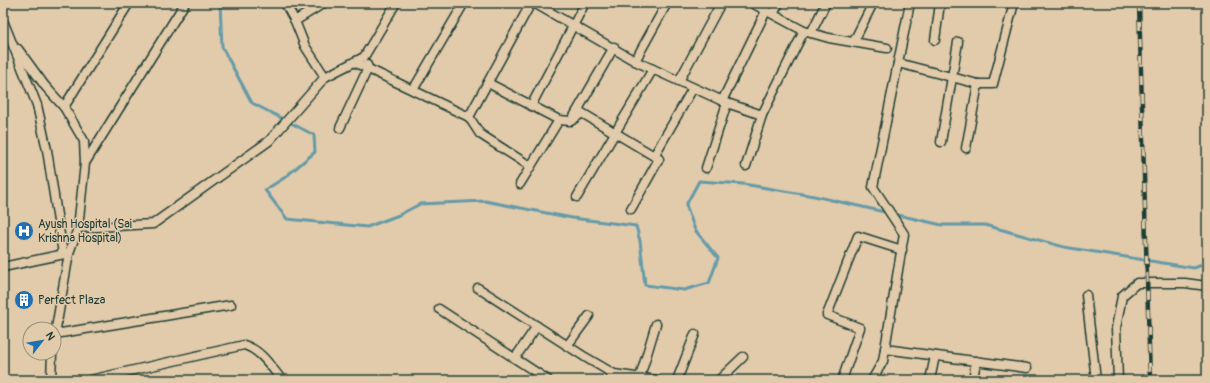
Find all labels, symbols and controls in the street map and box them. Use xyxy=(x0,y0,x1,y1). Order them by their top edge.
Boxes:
place label: Ayush Hospital (Sai Krishna Hospital) xyxy=(38,217,132,246)
hospital icon: Ayush Hospital (Sai Krishna Hospital) xyxy=(13,220,35,242)
building icon: Perfect Plaza xyxy=(13,289,35,311)
place label: Perfect Plaza xyxy=(38,293,106,308)
north arrow xyxy=(22,321,62,361)
text: N xyxy=(43,330,58,343)

